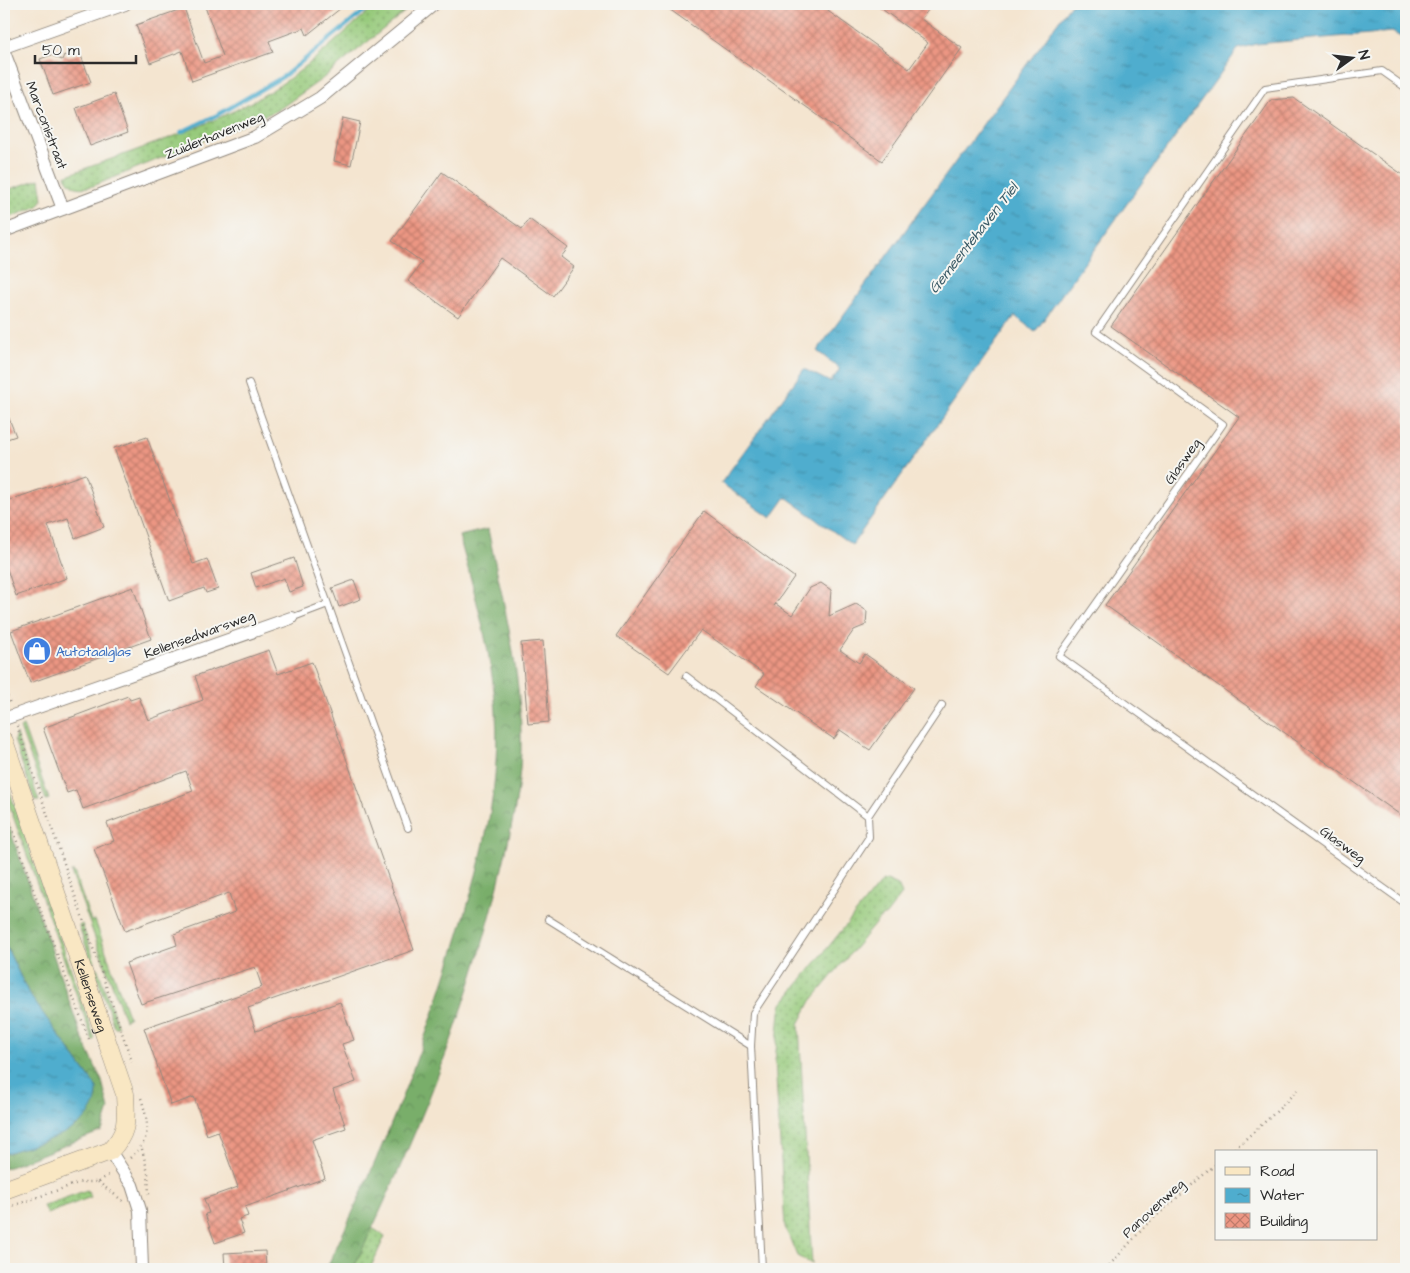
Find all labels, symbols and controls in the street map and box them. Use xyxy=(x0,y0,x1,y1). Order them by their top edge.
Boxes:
scale bar xyxy=(35,32,136,64)
north arrow xyxy=(1328,32,1378,82)
text: 50 m xyxy=(42,40,80,61)
text: N xyxy=(1353,48,1374,62)
street label: Marconistraat xyxy=(20,79,72,172)
street label: Zuiderhavenweg xyxy=(162,107,267,165)
water label: Gemeentehaven Tiel xyxy=(924,178,1024,298)
street label: Glasweg xyxy=(1160,434,1206,489)
street label: Kellensedwarsweg xyxy=(141,606,257,664)
shop icon: Autotaalglas xyxy=(22,636,52,666)
place label: Autotaalglas xyxy=(56,642,131,662)
street label: Glasweg xyxy=(1315,821,1369,868)
street label: Kellenseweg xyxy=(69,957,112,1035)
legend xyxy=(1215,1150,1378,1240)
text: Road xyxy=(1260,1161,1295,1182)
street label: Panovenweg xyxy=(1118,1175,1189,1243)
text: Water xyxy=(1260,1185,1304,1206)
text: Building xyxy=(1260,1211,1308,1233)

